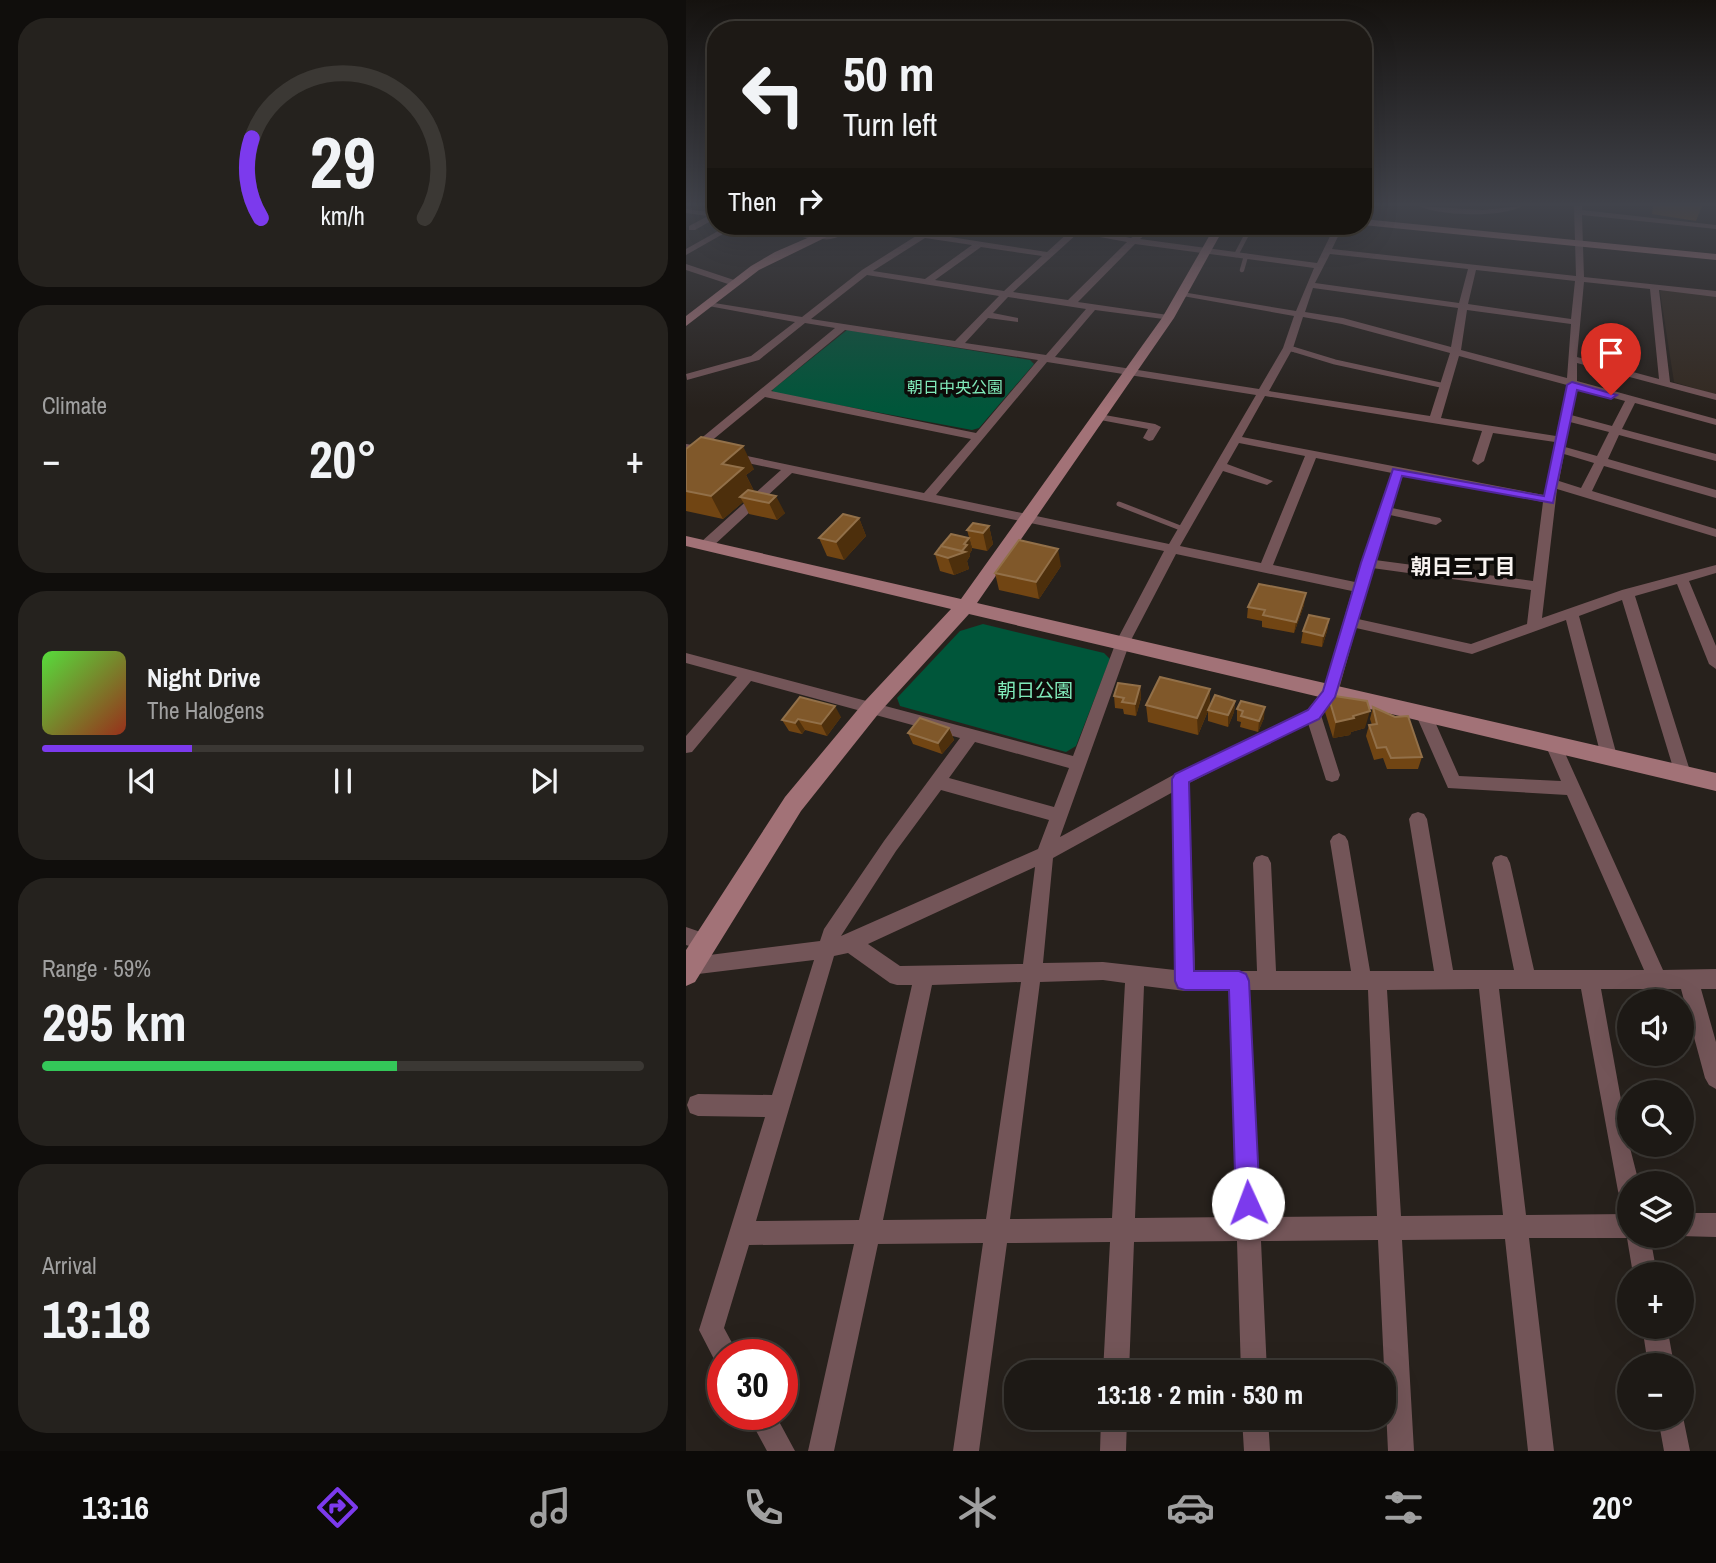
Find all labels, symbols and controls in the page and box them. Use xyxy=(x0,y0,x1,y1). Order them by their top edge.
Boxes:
text: 50 m xyxy=(843,40,935,106)
icon: left xyxy=(728,49,819,140)
text: Turn left xyxy=(843,103,937,146)
text: 29 xyxy=(310,114,376,212)
icon: right xyxy=(791,182,829,220)
text: Then xyxy=(728,184,777,219)
text: km/h xyxy=(321,199,365,233)
pin xyxy=(1581,323,1641,395)
icon: arrive xyxy=(1592,334,1630,372)
park label: 朝日中央公園 xyxy=(907,376,1003,398)
text: Climate xyxy=(42,390,107,421)
text: 20° xyxy=(309,424,377,494)
text: − xyxy=(42,434,60,485)
text: + xyxy=(626,434,644,485)
district label: 朝日三丁目 xyxy=(1411,552,1516,581)
text: Night Drive xyxy=(147,660,261,695)
park label: 朝日公園 xyxy=(997,677,1073,703)
text: The Halogens xyxy=(147,695,264,726)
icon: previous xyxy=(123,762,161,800)
icon: pause xyxy=(324,762,362,800)
icon: next xyxy=(525,762,563,800)
text: Range · 59% xyxy=(42,953,151,984)
text: 295 km xyxy=(42,987,187,1057)
map controls xyxy=(1617,989,1694,1430)
button: sound xyxy=(1617,989,1694,1066)
button: search xyxy=(1617,1080,1694,1157)
position arrow xyxy=(1211,1166,1285,1240)
button: layers xyxy=(1617,1171,1694,1248)
text: Arrival xyxy=(42,1250,97,1281)
button: + xyxy=(1617,1262,1694,1339)
text: 13:18 xyxy=(42,1284,151,1354)
speed limit sign: 30 xyxy=(707,1339,798,1430)
button: − xyxy=(1617,1353,1694,1430)
text: 13:18 · 2 min · 530 m xyxy=(1097,1377,1303,1412)
icon: directions xyxy=(313,1483,362,1532)
icon: music xyxy=(526,1483,575,1532)
icon: phone xyxy=(739,1483,788,1532)
icon: climate xyxy=(953,1483,1002,1532)
icon: car xyxy=(1166,1483,1215,1532)
icon: filters xyxy=(1379,1483,1428,1532)
text: 13:16 xyxy=(82,1486,149,1529)
text: 20° xyxy=(1592,1486,1634,1529)

